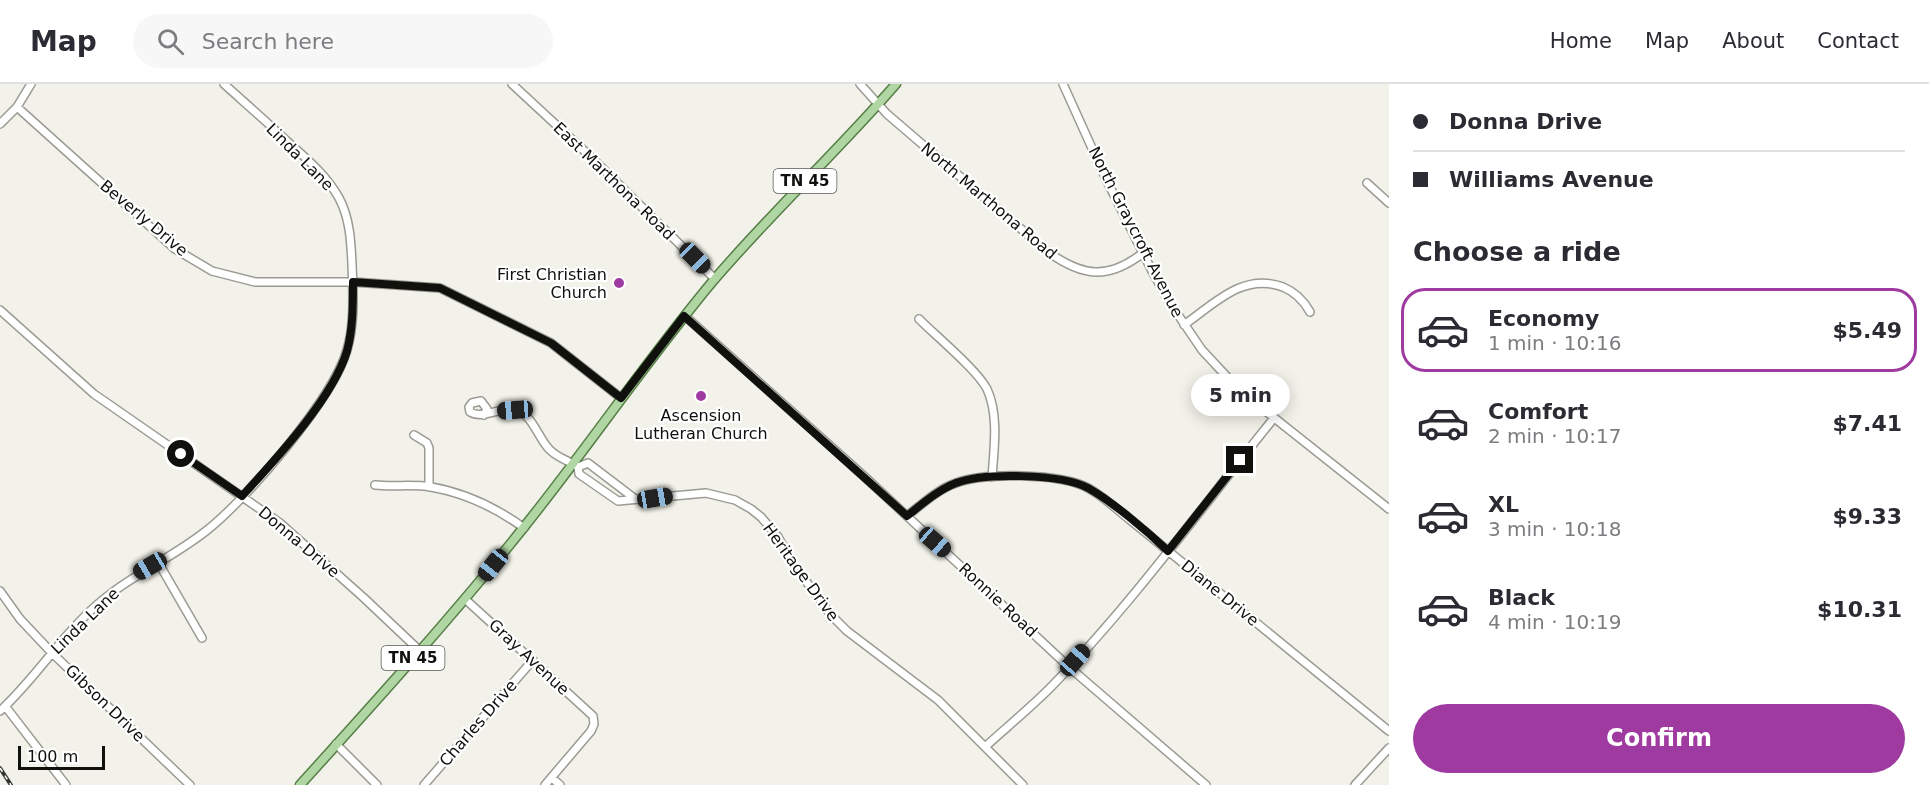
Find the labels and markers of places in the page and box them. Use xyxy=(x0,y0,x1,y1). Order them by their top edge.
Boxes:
place label: First Christian Church xyxy=(497,265,607,302)
marker: First Christian Church xyxy=(612,276,626,290)
marker: Ascension Lutheran Church xyxy=(694,389,708,403)
place label: Ascension Lutheran Church xyxy=(634,406,768,443)

